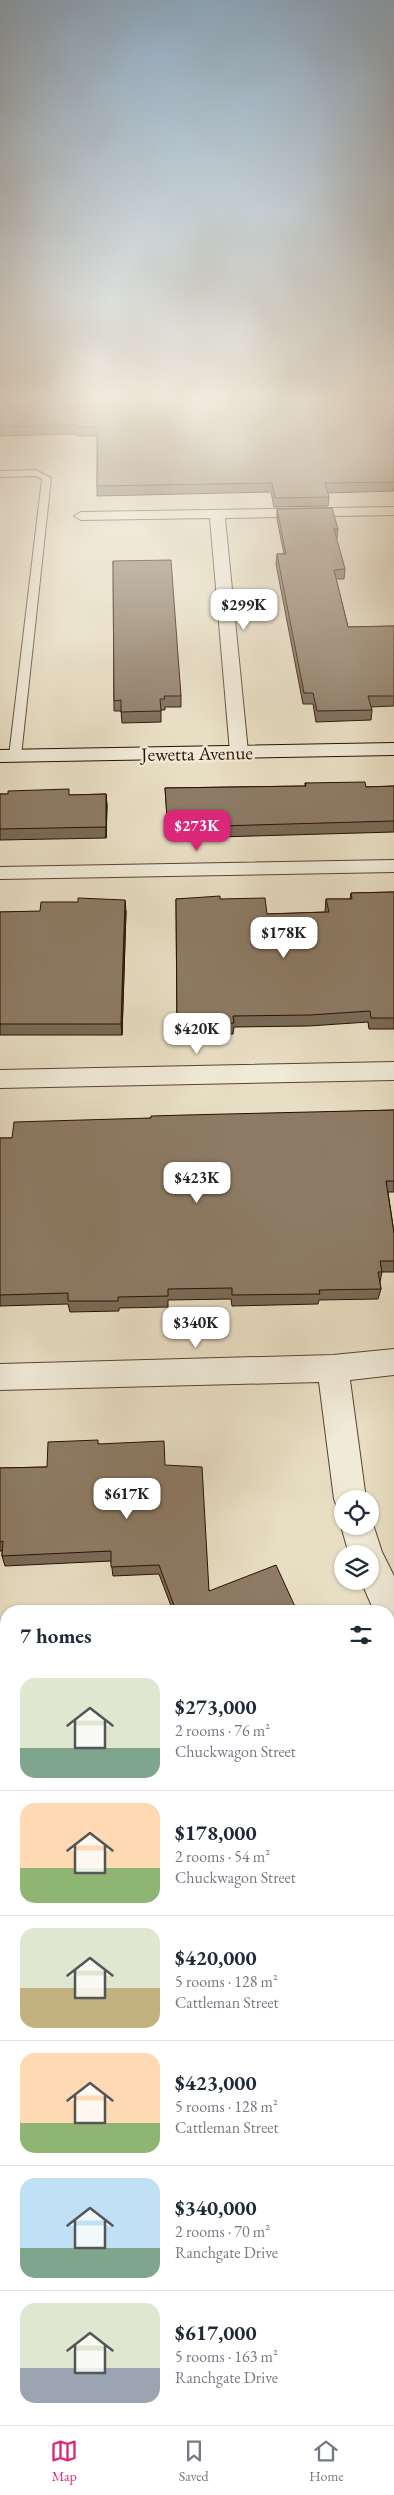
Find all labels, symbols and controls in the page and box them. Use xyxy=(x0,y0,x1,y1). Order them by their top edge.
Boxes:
pin: $299K xyxy=(209,588,279,631)
text: $299K xyxy=(222,594,266,615)
street label: Jewetta Avenue xyxy=(139,740,253,767)
pin: $273K xyxy=(162,810,232,852)
text: $273K xyxy=(175,815,219,836)
pin: $178K xyxy=(249,916,319,959)
text: $178K xyxy=(262,922,306,943)
pin: $420K xyxy=(162,1012,232,1055)
text: $420K xyxy=(175,1018,219,1039)
pin: $423K xyxy=(162,1162,232,1204)
text: $423K xyxy=(175,1167,219,1188)
pin: $340K xyxy=(161,1306,231,1349)
text: $340K xyxy=(174,1312,218,1333)
pin: $617K xyxy=(92,1478,162,1520)
text: $617K xyxy=(105,1483,149,1504)
map controls xyxy=(334,1490,379,1590)
button: locate xyxy=(334,1490,379,1535)
button: layers xyxy=(334,1545,379,1590)
icon: filters xyxy=(347,1621,375,1649)
text: 7 homes xyxy=(20,1622,92,1649)
text: $273,000 xyxy=(175,1693,257,1720)
icon: home xyxy=(60,1698,120,1758)
text: 2 rooms · 76 m² xyxy=(175,1720,270,1741)
text: Chuckwagon Street xyxy=(175,1741,296,1762)
text: $178,000 xyxy=(175,1819,257,1846)
icon: home xyxy=(60,1823,120,1883)
text: 2 rooms · 54 m² xyxy=(175,1846,270,1867)
text: Chuckwagon Street xyxy=(175,1867,296,1888)
text: $420,000 xyxy=(175,1944,257,1971)
icon: home xyxy=(60,1948,120,2008)
text: 5 rooms · 128 m² xyxy=(175,1971,278,1992)
text: Cattleman Street xyxy=(175,1992,279,2013)
text: $423,000 xyxy=(175,2069,257,2096)
icon: home xyxy=(60,2073,120,2133)
text: 5 rooms · 128 m² xyxy=(175,2096,278,2117)
text: Cattleman Street xyxy=(175,2117,279,2138)
text: $340,000 xyxy=(175,2194,257,2221)
icon: home xyxy=(60,2198,120,2258)
text: 2 rooms · 70 m² xyxy=(175,2221,270,2242)
text: Ranchgate Drive xyxy=(175,2242,278,2263)
text: $617,000 xyxy=(175,2319,257,2346)
icon: home xyxy=(60,2323,120,2383)
text: 5 rooms · 163 m² xyxy=(175,2346,278,2367)
text: Ranchgate Drive xyxy=(175,2367,278,2388)
tab: Map xyxy=(50,2437,78,2485)
tab: Saved xyxy=(179,2437,209,2485)
tab: Home xyxy=(309,2437,344,2485)

